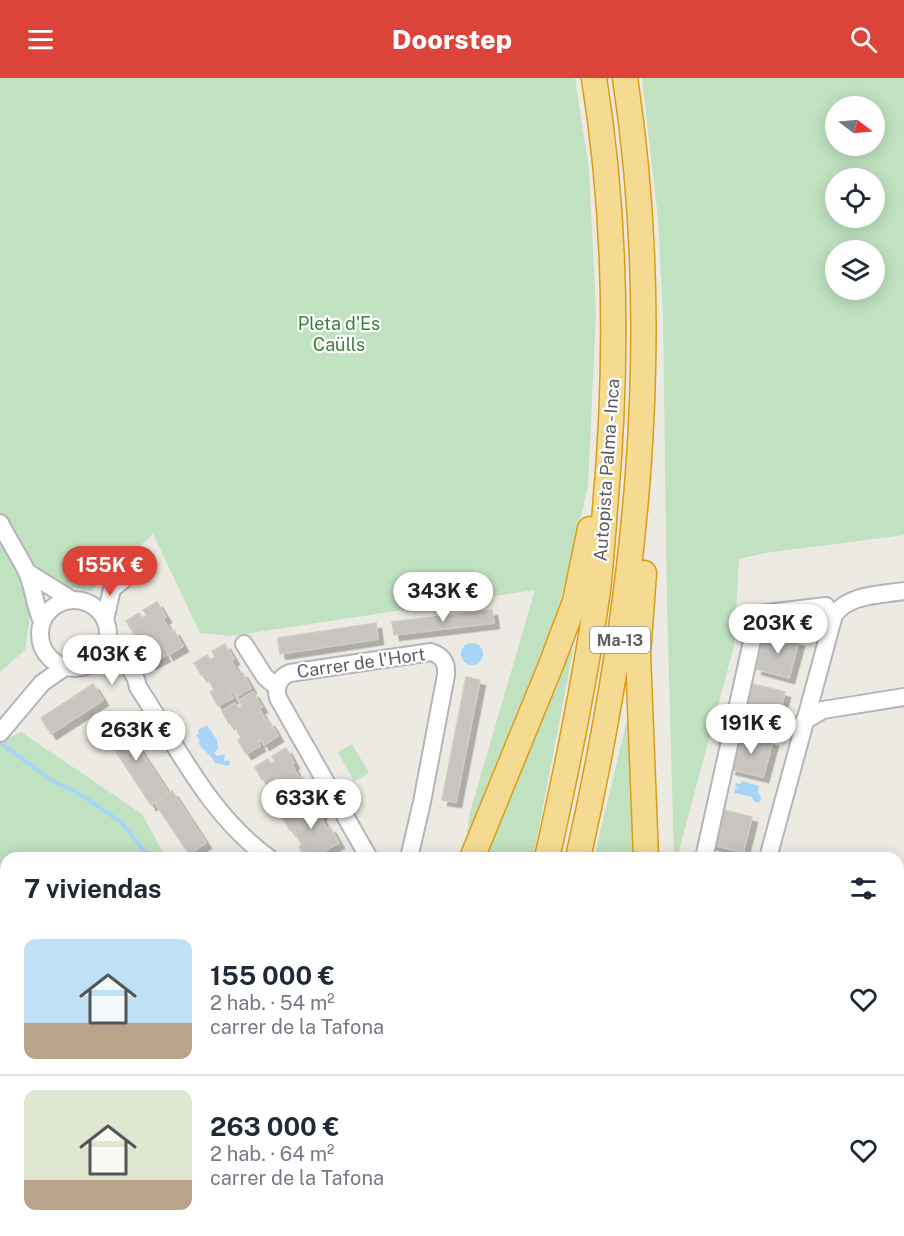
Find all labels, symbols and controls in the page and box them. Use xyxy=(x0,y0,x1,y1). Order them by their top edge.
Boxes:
icon: menu xyxy=(24,23,57,56)
text: Doorstep xyxy=(392,23,512,55)
icon: search xyxy=(847,23,880,56)
north arrow xyxy=(825,96,885,156)
map controls xyxy=(825,96,885,300)
button: locate xyxy=(825,168,885,228)
button: layers xyxy=(825,240,885,300)
park label: Pleta d'Es Caülls xyxy=(298,313,380,355)
street label: Autopista Palma - Inca xyxy=(590,378,623,562)
pin: 155K € xyxy=(61,546,159,597)
text: 155K € xyxy=(76,553,144,577)
pin: 343K € xyxy=(394,572,492,623)
text: 343K € xyxy=(407,579,479,603)
pin: 203K € xyxy=(729,604,827,655)
text: 203K € xyxy=(743,611,813,635)
road number: Ma-13 xyxy=(590,627,650,653)
pin: 403K € xyxy=(63,635,161,686)
text: 403K € xyxy=(76,642,148,666)
street label: Carrer de l'Hort xyxy=(295,643,426,682)
pin: 191K € xyxy=(702,704,800,755)
pin: 263K € xyxy=(87,711,185,762)
text: 191K € xyxy=(720,711,782,735)
text: 263K € xyxy=(100,718,172,742)
pin: 633K € xyxy=(262,779,360,830)
text: 633K € xyxy=(275,786,347,810)
icon: filters xyxy=(847,872,880,905)
text: 7 viviendas xyxy=(24,873,162,904)
text: 155 000 € xyxy=(210,960,335,991)
icon: home xyxy=(72,963,144,1035)
icon: heart xyxy=(847,983,880,1016)
text: 2 hab. · 54 m² xyxy=(210,991,335,1015)
text: carrer de la Tafona xyxy=(210,1015,384,1039)
text: 263 000 € xyxy=(210,1111,340,1142)
icon: home xyxy=(72,1114,144,1186)
icon: heart xyxy=(847,1134,880,1167)
text: 2 hab. · 64 m² xyxy=(210,1142,334,1166)
text: carrer de la Tafona xyxy=(210,1166,384,1190)

